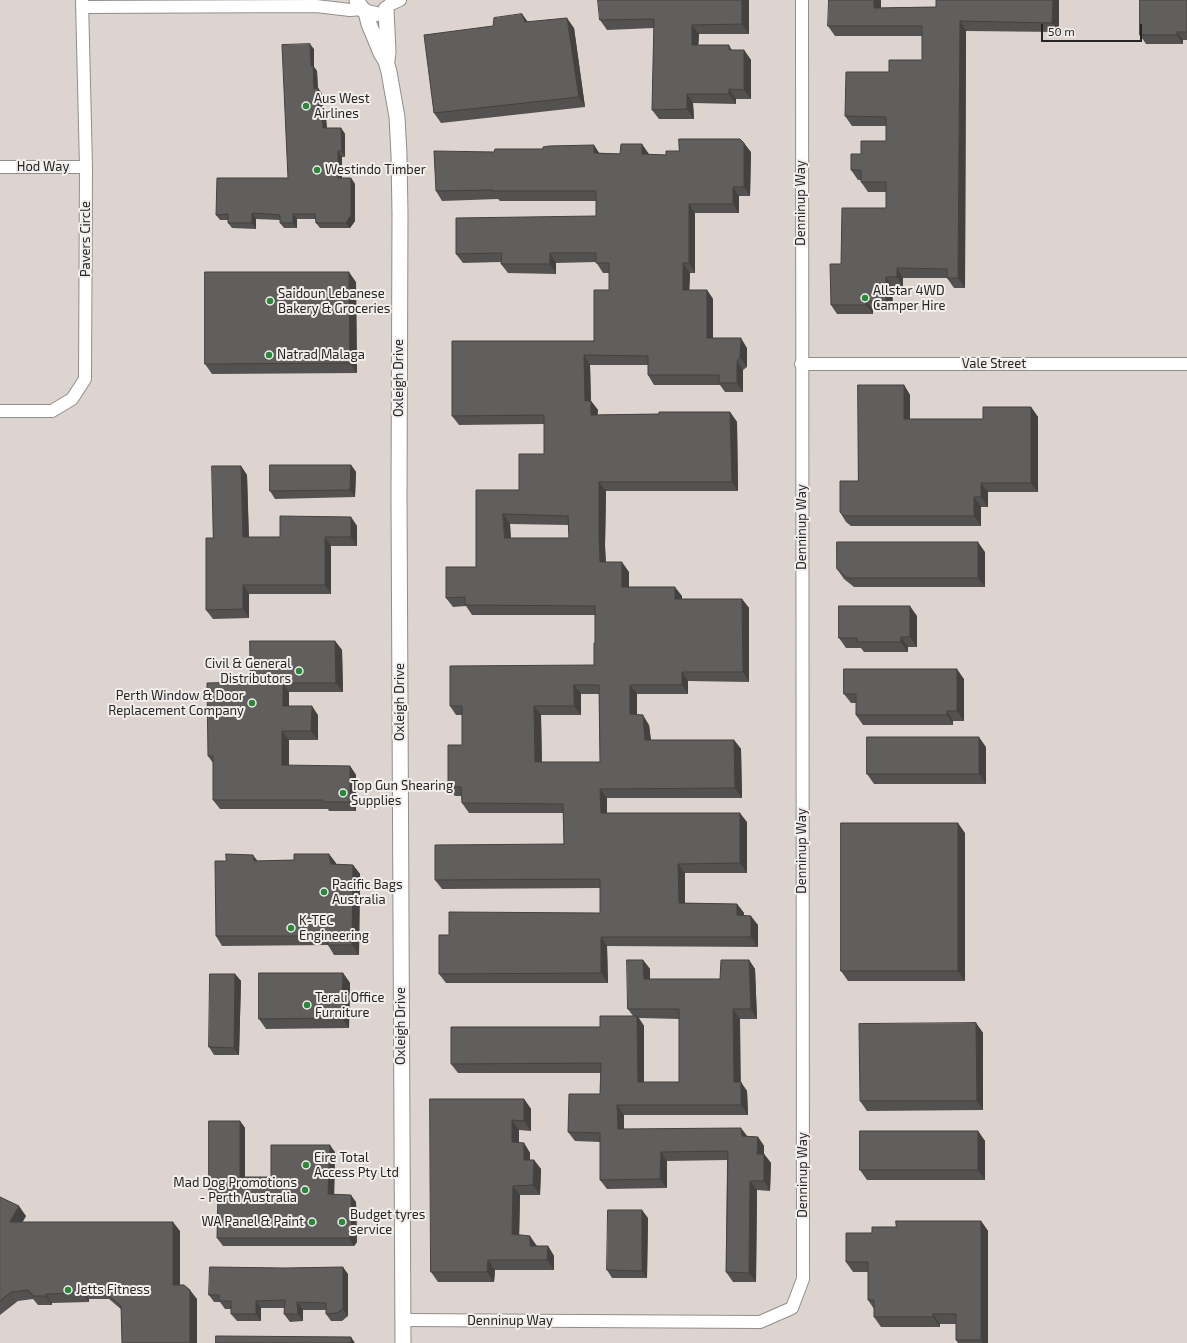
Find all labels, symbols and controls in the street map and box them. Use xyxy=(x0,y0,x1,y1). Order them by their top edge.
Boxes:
scale bar xyxy=(1043,16,1144,42)
text: 50 m xyxy=(1048,24,1075,38)
place label: Aus West Airlines xyxy=(314,91,370,122)
marker: Aus West Airlines xyxy=(301,101,311,111)
street label: Hod Way xyxy=(17,159,69,175)
street label: Denninup Way xyxy=(793,160,809,246)
place label: Westindo Timber xyxy=(325,162,426,178)
marker: Westindo Timber xyxy=(312,165,322,175)
street label: Pavers Circle xyxy=(78,201,94,277)
place label: Allstar 4WD Camper Hire xyxy=(873,283,946,314)
place label: Saidoun Lebanese Bakery & Groceries xyxy=(278,286,390,317)
marker: Allstar 4WD Camper Hire xyxy=(860,293,870,303)
marker: Saidoun Lebanese Bakery & Groceries xyxy=(265,296,275,306)
street label: Oxleigh Drive xyxy=(391,339,407,417)
place label: Natrad Malaga xyxy=(277,347,365,363)
marker: Natrad Malaga xyxy=(264,350,274,360)
street label: Vale Street xyxy=(962,356,1026,372)
street label: Denninup Way xyxy=(794,484,810,570)
place label: Civil & General Distributors xyxy=(205,656,291,687)
street label: Oxleigh Drive xyxy=(392,663,408,741)
marker: Civil & General Distributors xyxy=(294,666,304,676)
place label: Perth Window & Door Replacement Company xyxy=(108,688,244,719)
marker: Perth Window & Door Replacement Company xyxy=(247,698,257,708)
place label: Top Gun Shearing Supplies xyxy=(351,778,453,809)
marker: Top Gun Shearing Supplies xyxy=(338,788,348,798)
street label: Denninup Way xyxy=(794,808,810,894)
place label: Pacific Bags Australia xyxy=(332,877,403,908)
marker: Pacific Bags Australia xyxy=(319,887,329,897)
place label: K-TEC Engineering xyxy=(299,913,369,944)
marker: K-TEC Engineering xyxy=(286,923,296,933)
street label: Oxleigh Drive xyxy=(393,987,409,1065)
place label: Terali Office Furniture xyxy=(315,990,384,1021)
marker: Terali Office Furniture xyxy=(302,1000,312,1010)
street label: Denninup Way xyxy=(795,1132,811,1218)
place label: Eire Total Access Pty Ltd xyxy=(314,1150,399,1181)
marker: Eire Total Access Pty Ltd xyxy=(301,1160,311,1170)
place label: Mad Dog Promotions - Perth Australia xyxy=(173,1175,297,1206)
marker: Mad Dog Promotions - Perth Australia xyxy=(300,1185,310,1195)
place label: Budget tyres service xyxy=(350,1207,425,1238)
place label: WA Panel & Paint xyxy=(202,1214,304,1230)
marker: WA Panel & Paint xyxy=(307,1217,317,1227)
marker: Budget tyres service xyxy=(337,1217,347,1227)
place label: Jetts Fitness xyxy=(76,1282,150,1298)
marker: Jetts Fitness xyxy=(63,1285,73,1295)
street label: Denninup Way xyxy=(467,1313,553,1329)

